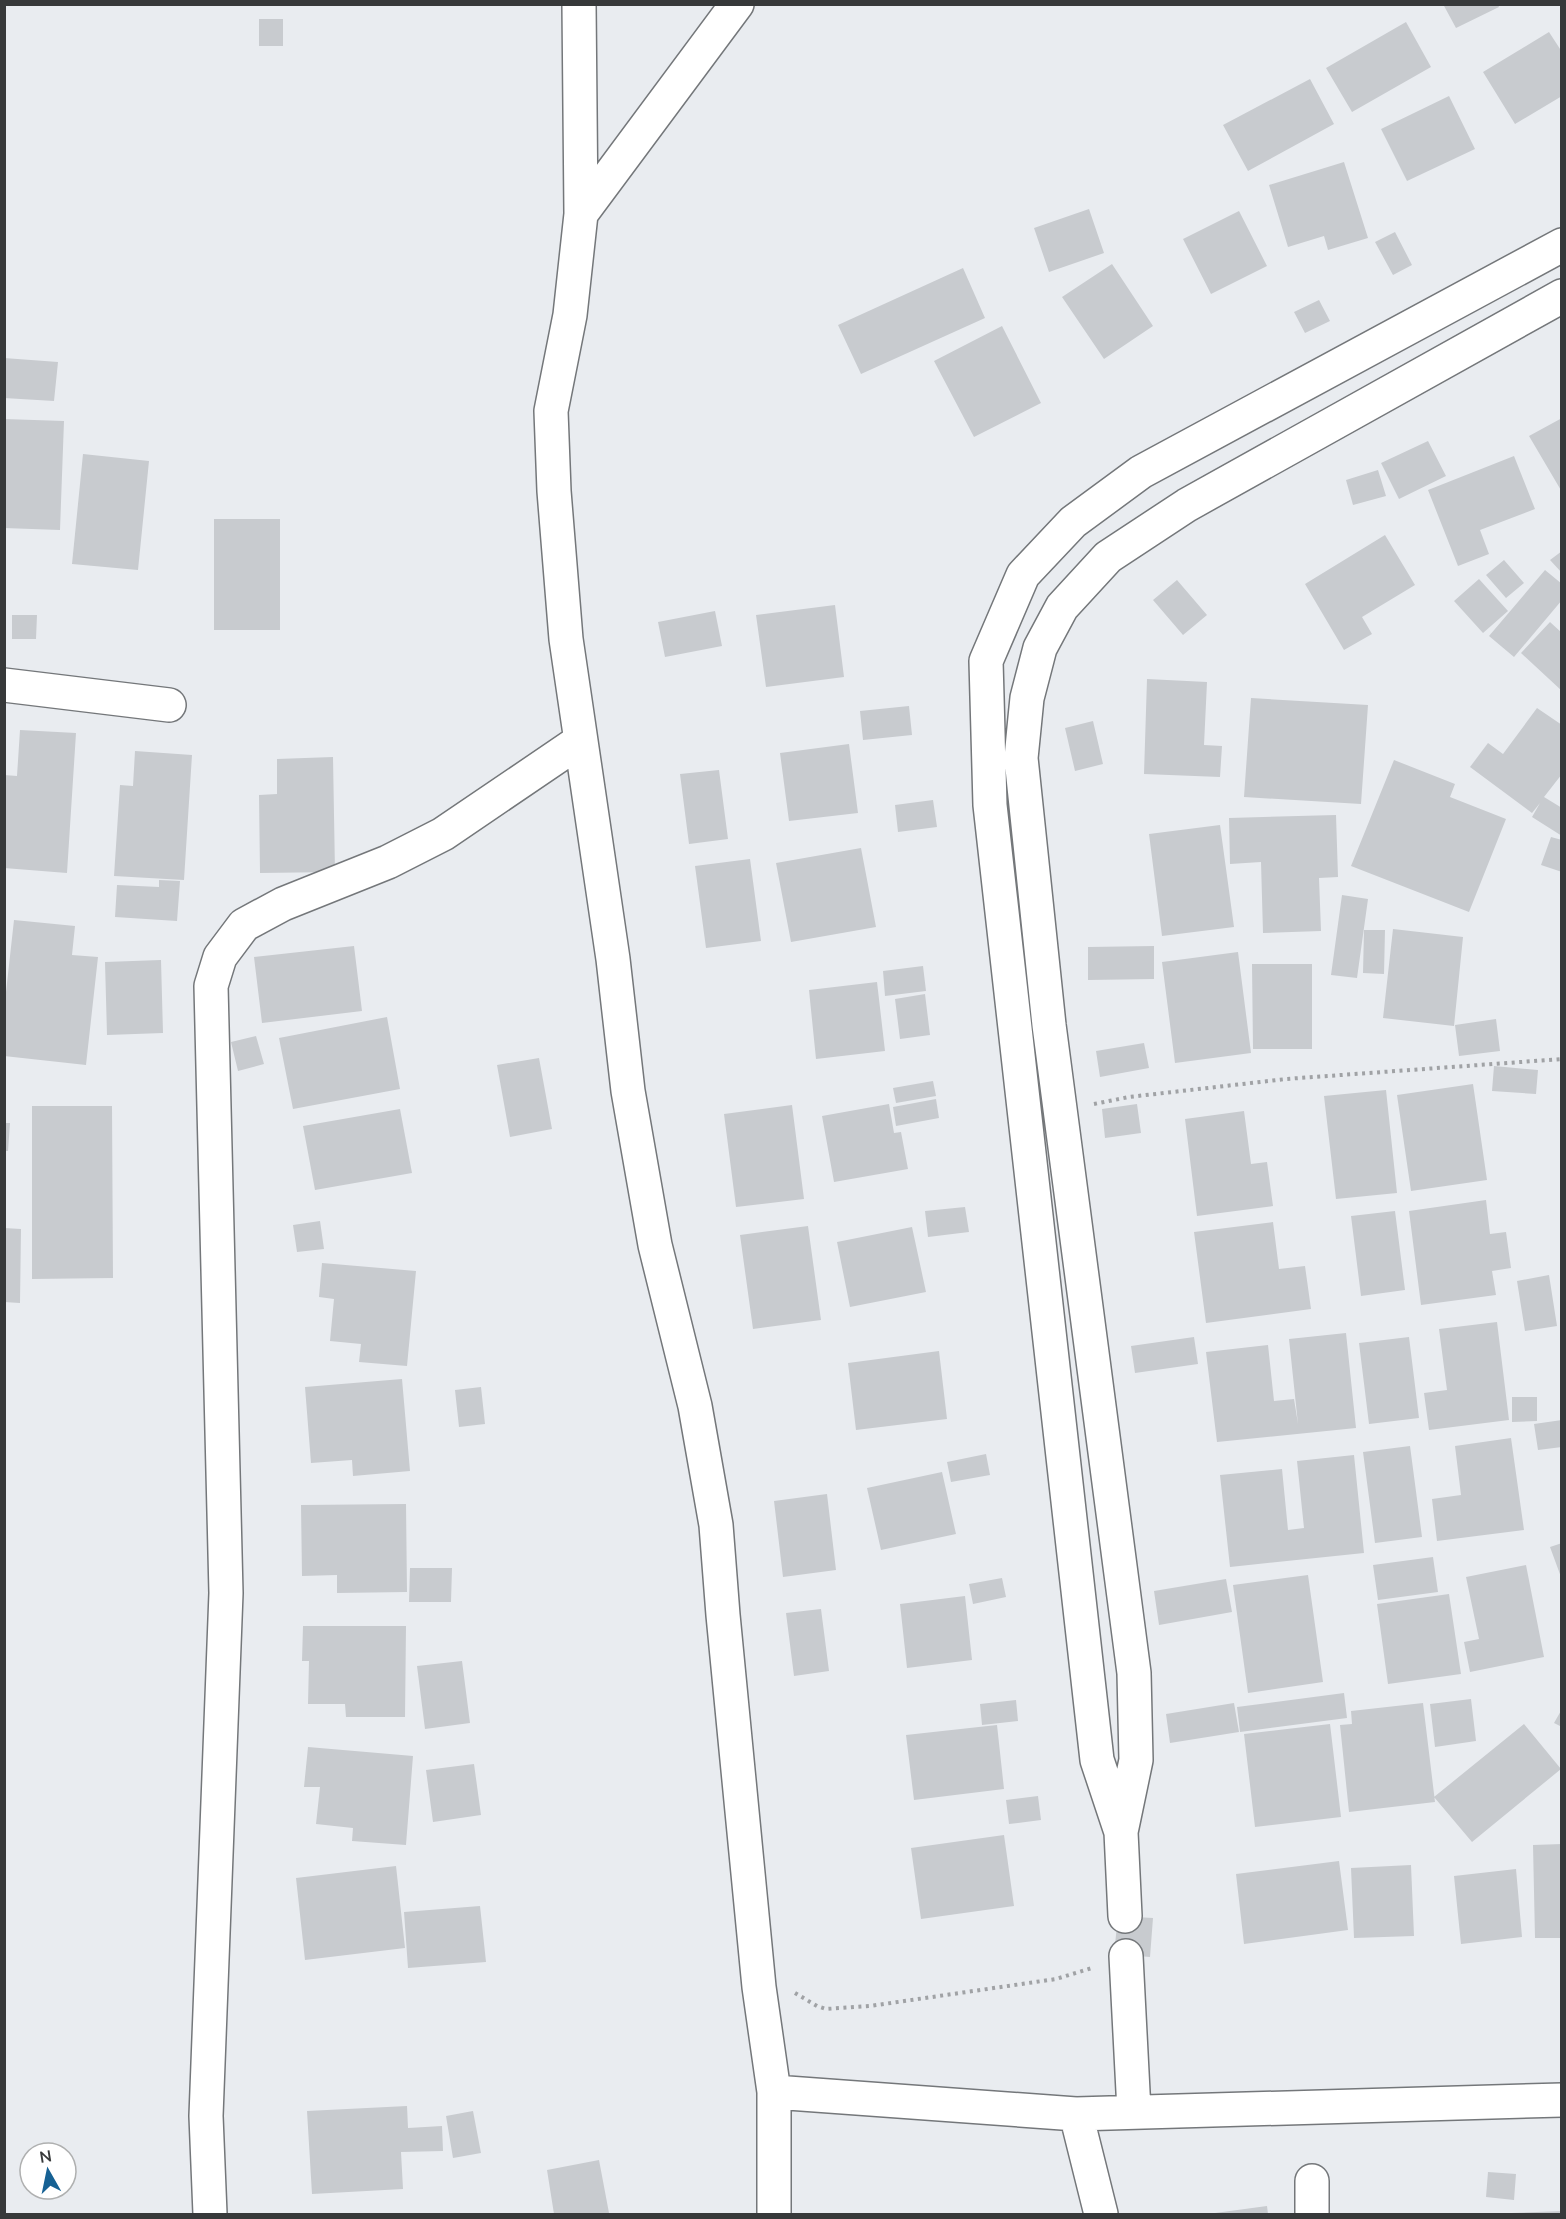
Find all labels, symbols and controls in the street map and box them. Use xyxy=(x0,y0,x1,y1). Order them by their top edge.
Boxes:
north arrow xyxy=(18,2141,78,2201)
text: N xyxy=(38,2145,53,2167)

